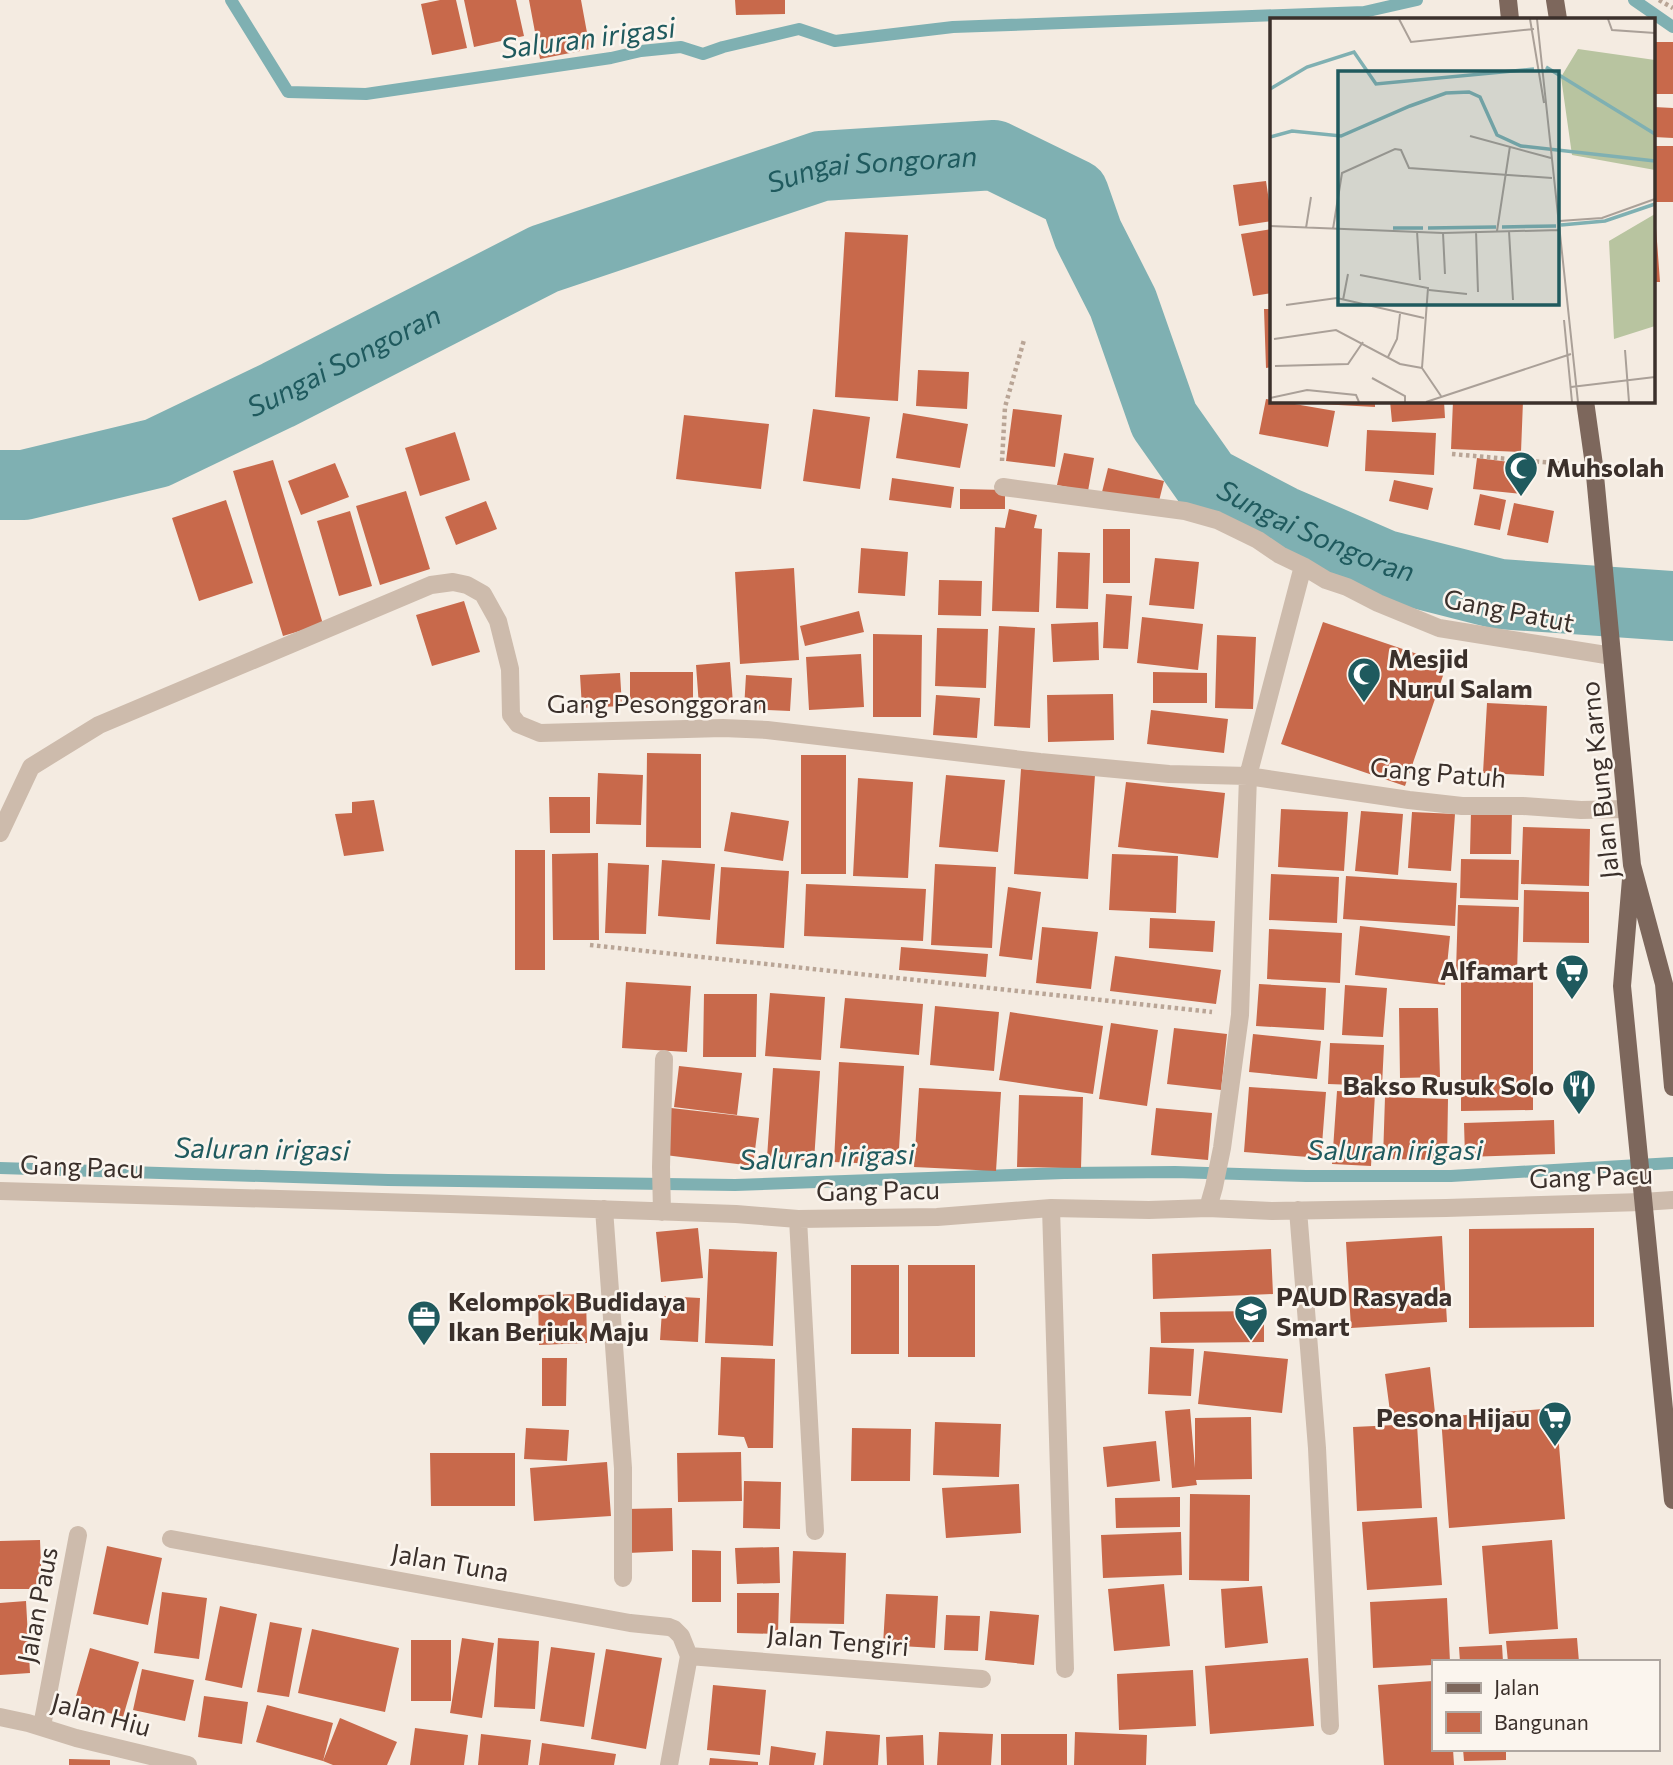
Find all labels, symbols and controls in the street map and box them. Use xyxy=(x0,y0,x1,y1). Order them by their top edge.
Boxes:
water label: Saluran irigasi xyxy=(499,9,678,65)
inset map xyxy=(1270,18,1656,402)
water label: Sungai Songoran xyxy=(762,138,978,199)
water label: Sungai Songoran xyxy=(241,297,446,423)
mosque icon: Muhsolah xyxy=(1502,449,1540,498)
place label: Muhsolah xyxy=(1546,451,1664,482)
water label: Sungai Songoran xyxy=(1212,472,1418,588)
street label: Gang Patut xyxy=(1441,582,1577,637)
place label: Mesjid Nurul Salam xyxy=(1388,642,1533,703)
mosque icon: Mesjid Nurul Salam xyxy=(1345,655,1383,704)
street label: Jalan Bung Karno xyxy=(1573,680,1624,880)
street label: Gang Pesonggoran xyxy=(547,687,767,718)
street label: Gang Patuh xyxy=(1369,750,1508,793)
supermarket icon: Alfamart xyxy=(1553,952,1591,1001)
place label: Alfamart xyxy=(1440,954,1548,985)
restaurant icon: Bakso Rusuk Solo xyxy=(1560,1067,1598,1116)
place label: Bakso Rusuk Solo xyxy=(1342,1069,1554,1100)
water label: Saluran irigasi xyxy=(174,1129,351,1167)
water label: Saluran irigasi xyxy=(1307,1132,1484,1166)
water label: Saluran irigasi xyxy=(738,1136,916,1176)
street label: Gang Pacu xyxy=(20,1148,145,1183)
street label: Gang Pacu xyxy=(1528,1158,1653,1193)
street label: Gang Pacu xyxy=(816,1173,940,1206)
place label: PAUD Rasyada Smart xyxy=(1276,1280,1452,1341)
place label: Kelompok Budidaya Ikan Beriuk Maju xyxy=(448,1285,686,1346)
school or university icon: PAUD Rasyada Smart xyxy=(1232,1293,1270,1342)
office icon: Kelompok Budidaya Ikan Beriuk Maju xyxy=(405,1298,443,1347)
supermarket icon: Pesona Hijau xyxy=(1536,1399,1574,1448)
place label: Pesona Hijau xyxy=(1376,1401,1530,1432)
street label: Jalan Tuna xyxy=(389,1536,511,1587)
street label: Jalan Paus xyxy=(10,1544,63,1665)
street label: Jalan Tengiri xyxy=(766,1618,910,1661)
legend xyxy=(1432,1660,1659,1751)
text: Jalan xyxy=(1494,1674,1539,1699)
street label: Jalan Hiu xyxy=(48,1685,155,1742)
text: Bangunan xyxy=(1494,1709,1589,1734)

